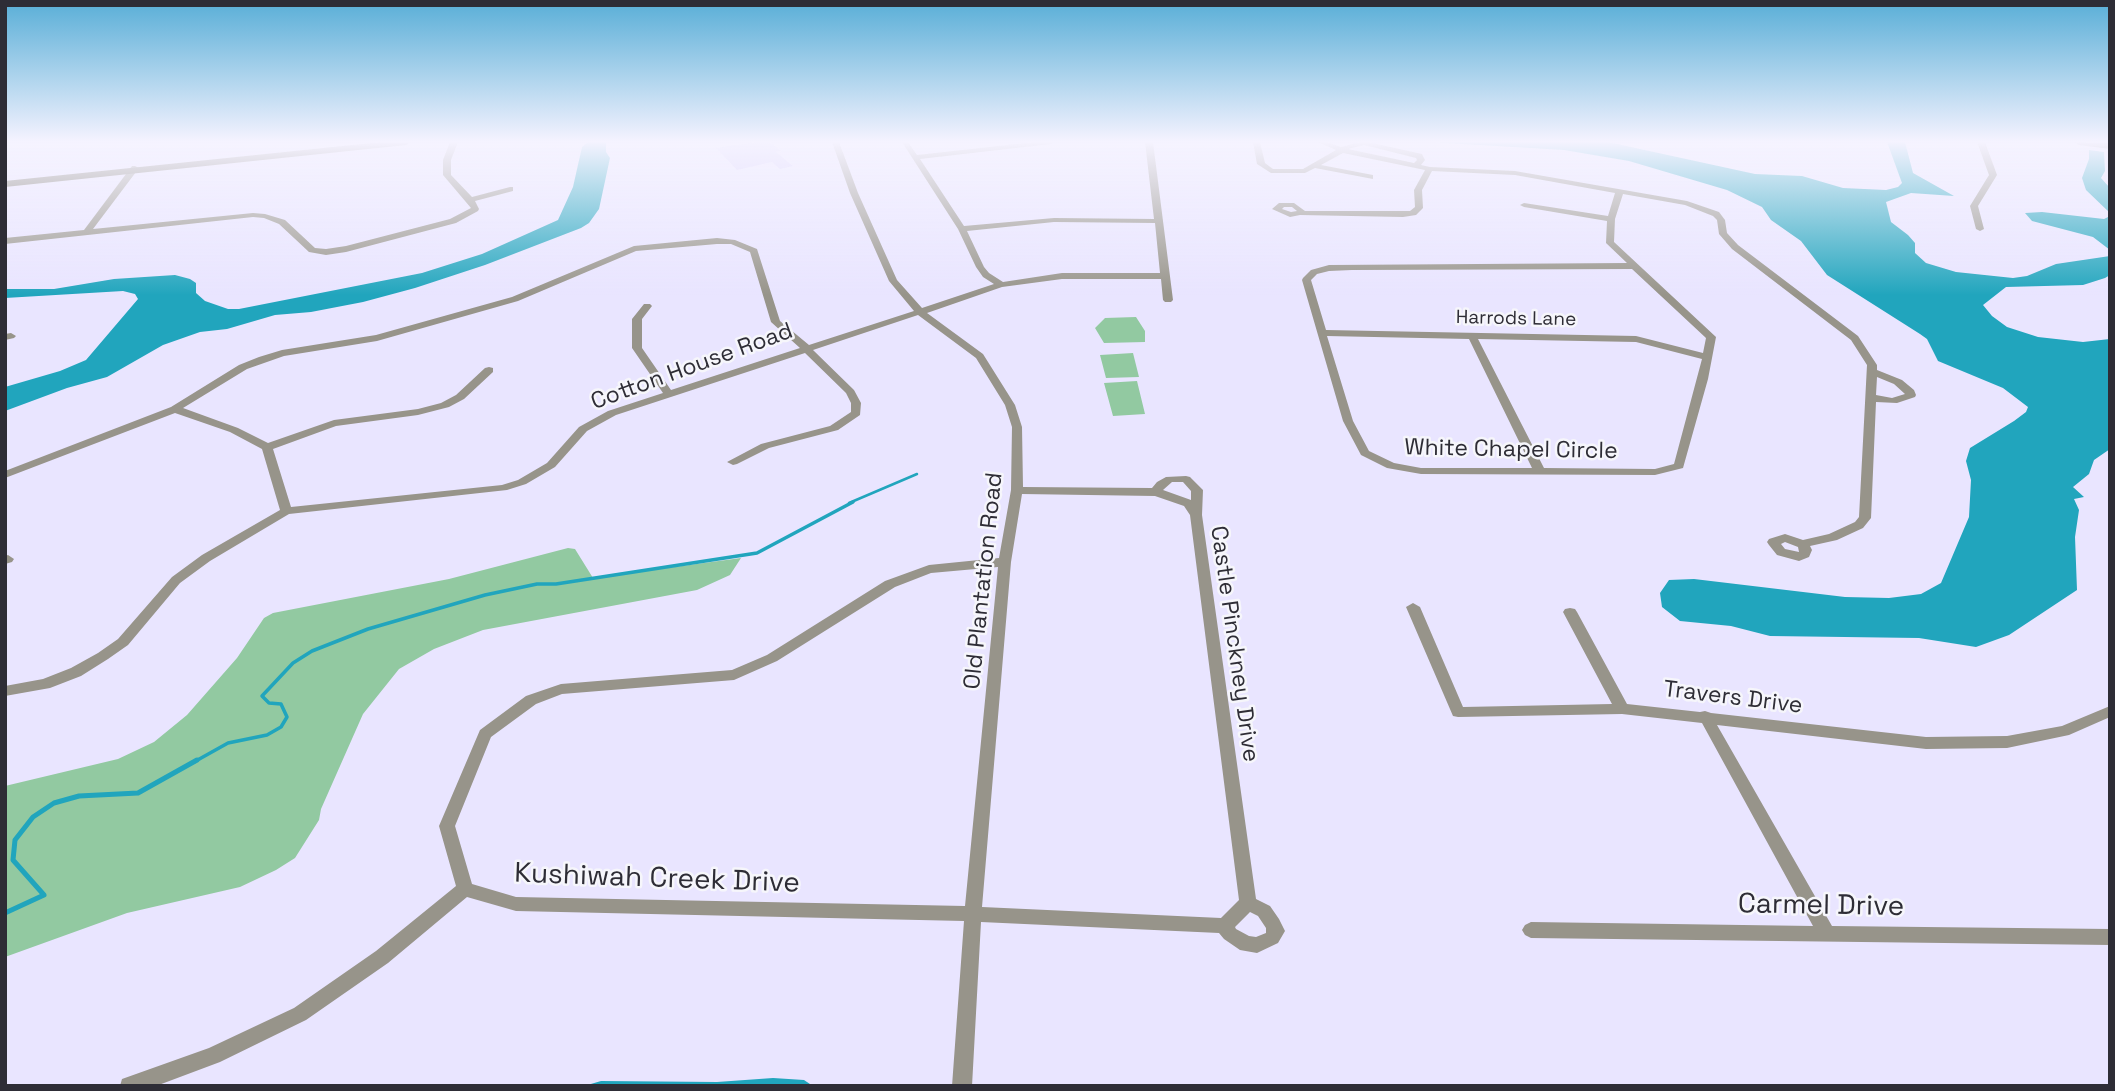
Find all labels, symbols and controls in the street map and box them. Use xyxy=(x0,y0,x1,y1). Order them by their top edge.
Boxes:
street label: Harrods Lane xyxy=(1456,307,1576,331)
street label: Cotton House Road xyxy=(587,318,797,416)
street label: White Chapel Circle xyxy=(1404,434,1618,466)
street label: Old Plantation Road xyxy=(959,471,1009,691)
street label: Castle Pinckney Drive xyxy=(1204,524,1264,764)
street label: Travers Drive xyxy=(1662,676,1804,720)
street label: Kushiwah Creek Drive xyxy=(514,857,800,901)
street label: Carmel Drive xyxy=(1738,888,1904,924)

